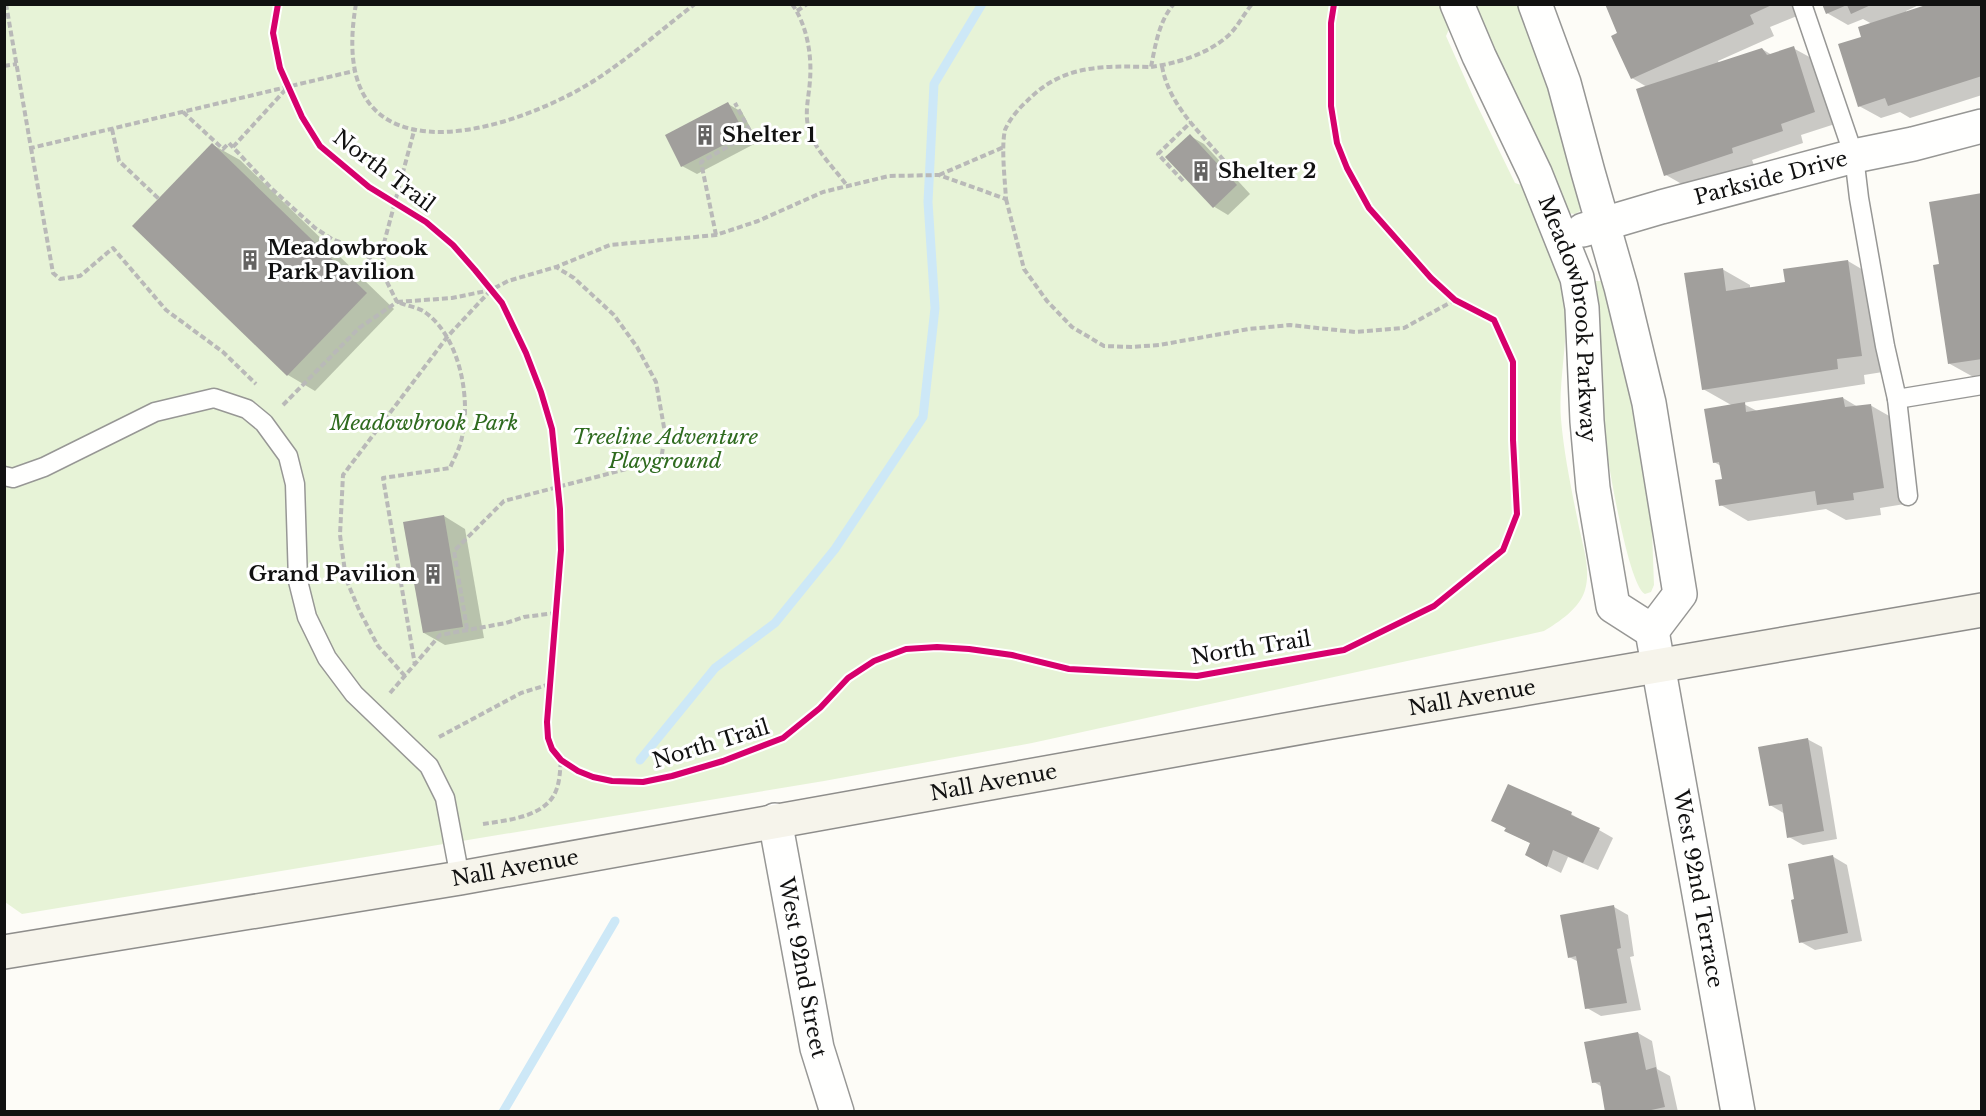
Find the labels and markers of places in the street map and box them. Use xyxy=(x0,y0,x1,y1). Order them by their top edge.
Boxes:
place label: Shelter 1 xyxy=(722,122,816,148)
building icon: Shelter 1 xyxy=(693,123,717,147)
place label: Shelter 2 xyxy=(1218,158,1316,184)
building icon: Shelter 2 xyxy=(1189,159,1213,183)
place label: Meadowbrook Park Pavilion xyxy=(267,235,429,285)
building icon: Meadowbrook Park Pavilion xyxy=(238,248,262,272)
place label: Grand Pavilion xyxy=(248,561,416,587)
building icon: Grand Pavilion xyxy=(421,562,445,586)

